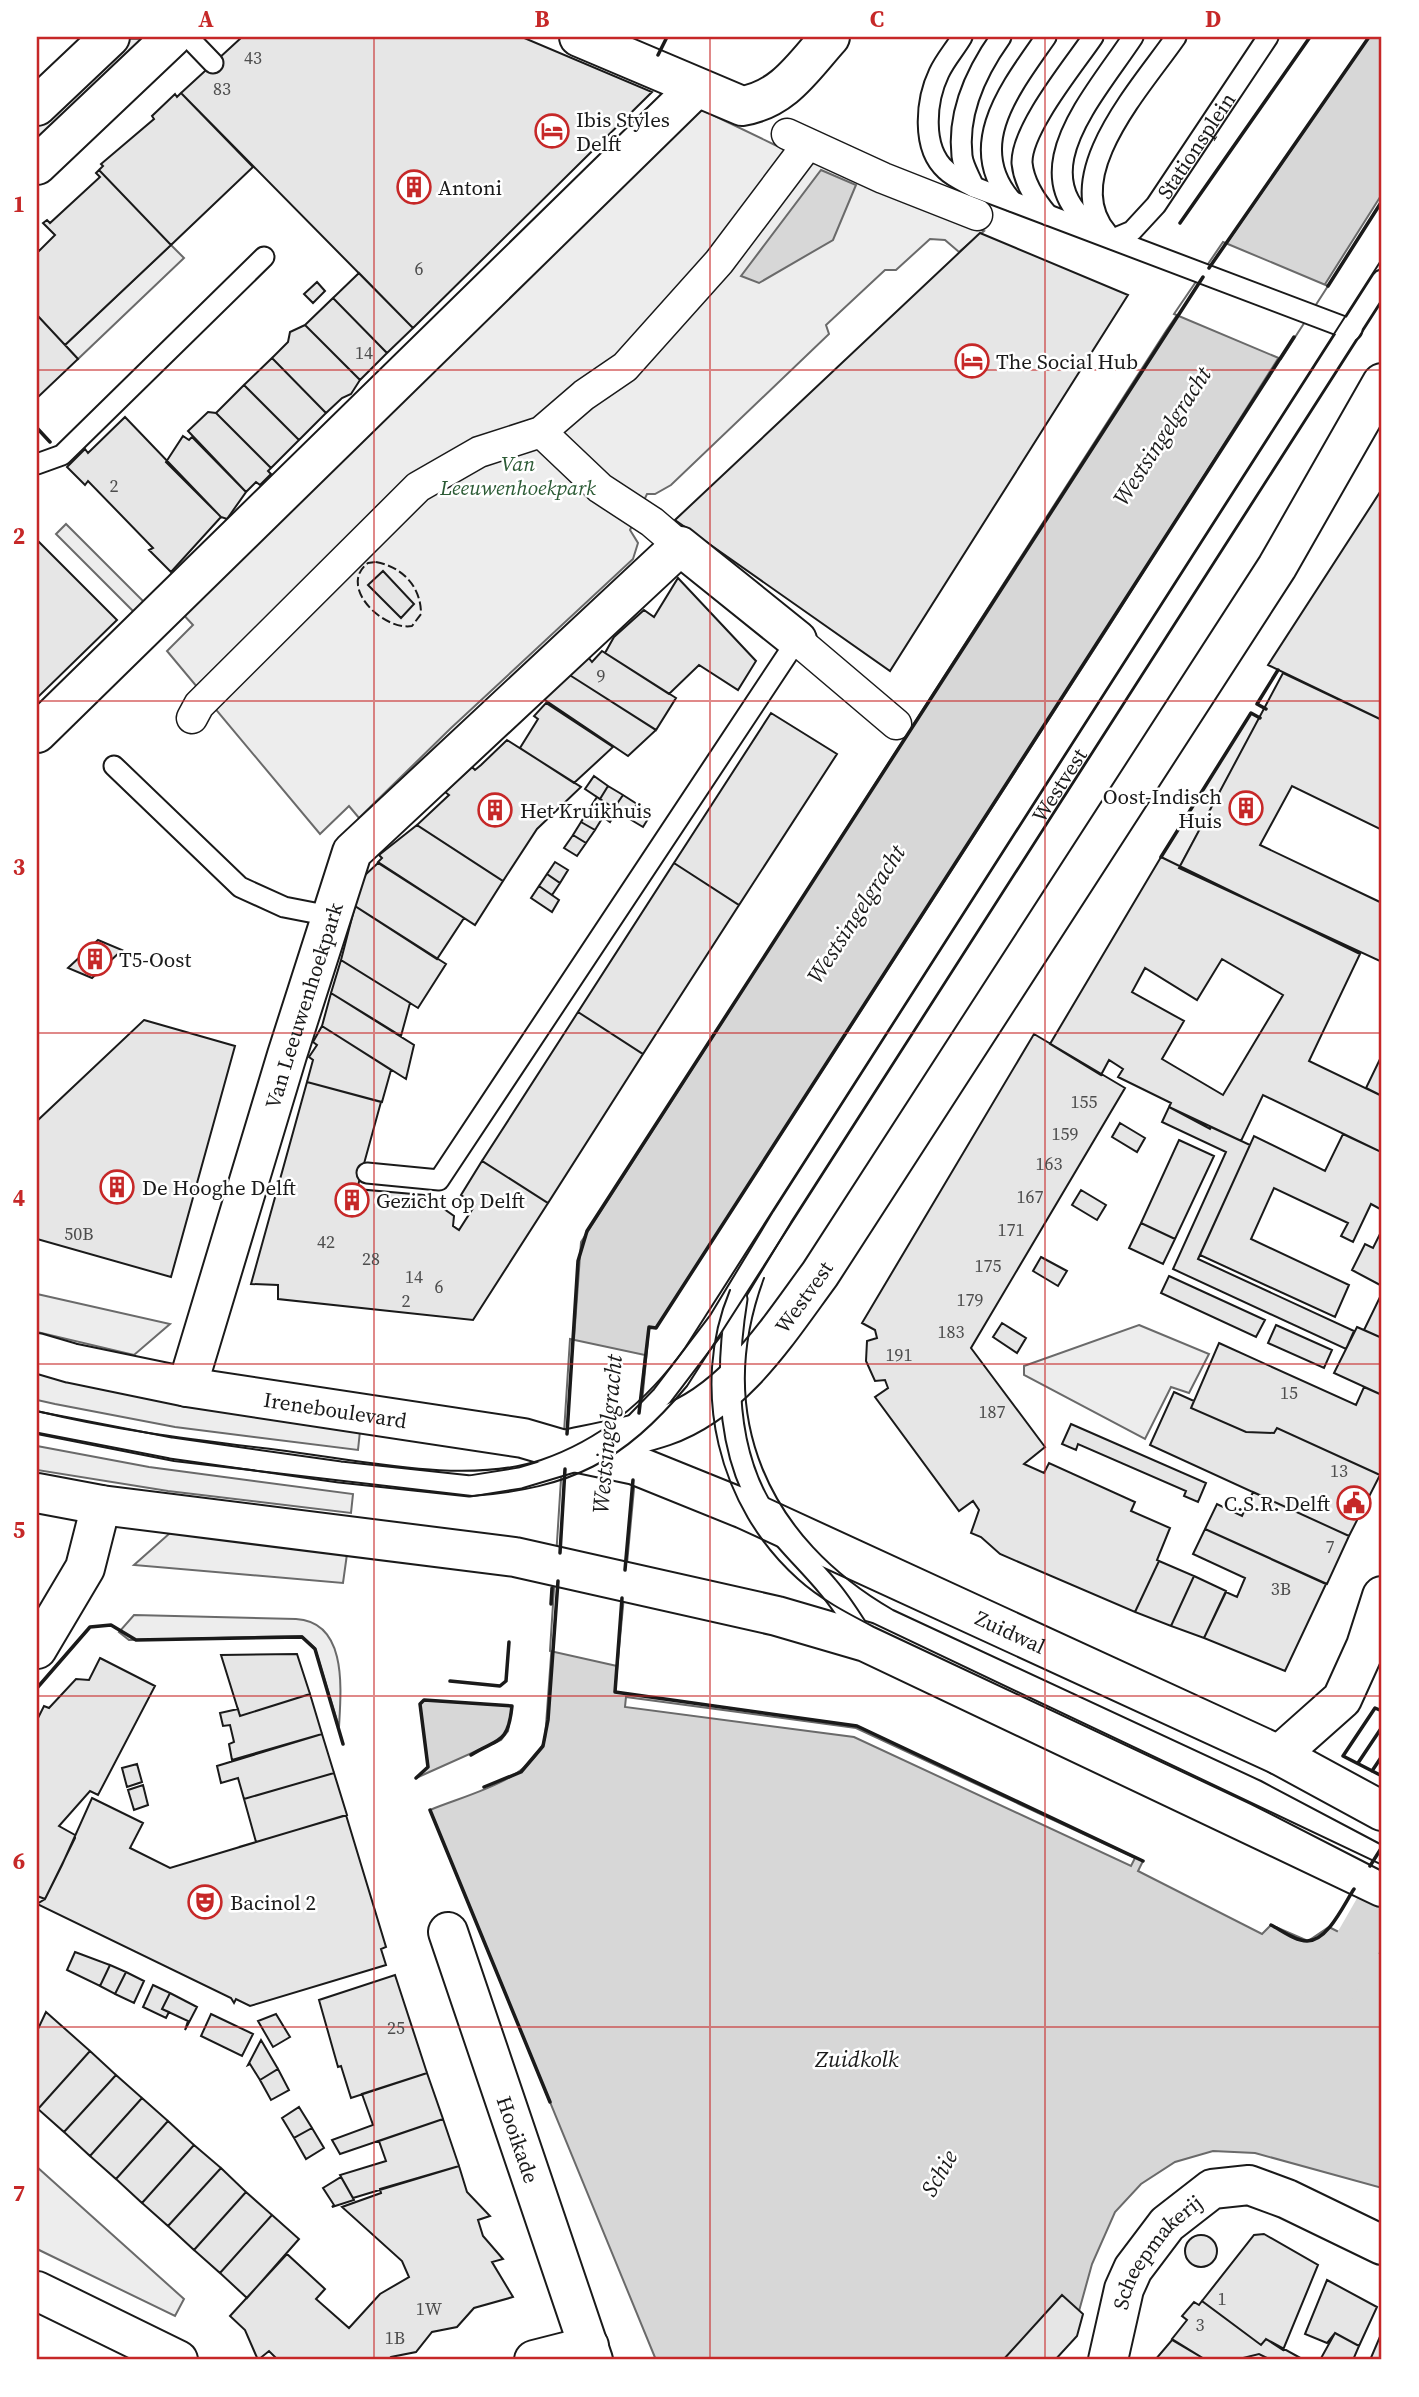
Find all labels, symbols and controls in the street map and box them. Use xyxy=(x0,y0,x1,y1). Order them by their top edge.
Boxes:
text: A xyxy=(198,3,214,35)
text: B xyxy=(535,3,550,35)
text: C xyxy=(870,3,884,35)
text: D xyxy=(1205,3,1221,35)
house number: 43 xyxy=(244,45,262,70)
house number: 83 xyxy=(213,76,231,101)
street label: Stationsplein xyxy=(1150,86,1242,204)
place label: Ibis Styles Delft xyxy=(576,105,670,158)
hotel icon: Ibis Styles Delft xyxy=(533,112,571,150)
building icon: Antoni xyxy=(395,168,433,206)
place label: Antoni xyxy=(438,173,502,202)
text: 1 xyxy=(13,188,25,220)
house number: 6 xyxy=(415,256,424,281)
house number: 14 xyxy=(355,340,373,365)
hotel icon: The Social Hub xyxy=(953,342,991,380)
place label: The Social Hub xyxy=(996,347,1138,376)
water label: Westsingelgracht xyxy=(1105,359,1220,512)
park label: Van Leeuwenhoekpark xyxy=(439,449,596,502)
house number: 2 xyxy=(110,473,119,498)
text: 2 xyxy=(13,520,25,552)
house number: 9 xyxy=(597,663,606,688)
street label: Westvest xyxy=(1024,742,1093,827)
place label: Oost-Indisch Huis xyxy=(1103,782,1222,835)
building icon: Oost-Indisch Huis xyxy=(1227,789,1265,827)
building icon: Het Kruikhuis xyxy=(476,791,514,829)
place label: Het Kruikhuis xyxy=(520,796,652,825)
water label: Westsingelgracht xyxy=(799,837,914,990)
text: 3 xyxy=(13,851,25,883)
street label: Van Leeuwenhoekpark xyxy=(257,898,350,1112)
building icon: T5-Oost xyxy=(76,940,114,978)
place label: T5-Oost xyxy=(119,945,191,974)
house number: 155 xyxy=(1071,1089,1098,1114)
house number: 159 xyxy=(1052,1121,1079,1146)
house number: 163 xyxy=(1036,1151,1063,1176)
building icon: De Hooghe Delft xyxy=(98,1168,136,1206)
place label: De Hooghe Delft xyxy=(142,1173,296,1202)
building icon: Gezicht op Delft xyxy=(333,1181,371,1219)
text: 4 xyxy=(13,1182,25,1214)
house number: 167 xyxy=(1017,1184,1044,1209)
place label: Gezicht op Delft xyxy=(376,1186,525,1215)
house number: 171 xyxy=(998,1217,1025,1242)
house number: 50B xyxy=(64,1221,94,1246)
house number: 42 xyxy=(317,1229,335,1254)
house number: 28 xyxy=(362,1246,380,1271)
house number: 175 xyxy=(975,1253,1002,1278)
street label: Westvest xyxy=(767,1255,839,1339)
house number: 14 xyxy=(405,1264,423,1289)
house number: 6 xyxy=(435,1274,444,1299)
house number: 179 xyxy=(957,1287,984,1312)
house number: 2 xyxy=(402,1288,411,1313)
house number: 183 xyxy=(938,1319,965,1344)
house number: 191 xyxy=(886,1342,913,1367)
water label: Westsingelgracht xyxy=(584,1352,630,1515)
house number: 15 xyxy=(1280,1380,1298,1405)
street label: Ireneboulevard xyxy=(262,1384,409,1435)
house number: 187 xyxy=(979,1399,1006,1424)
house number: 13 xyxy=(1330,1458,1348,1483)
public building icon: C.S.R. Delft xyxy=(1335,1484,1373,1522)
place label: C.S.R. Delft xyxy=(1224,1489,1330,1518)
text: 5 xyxy=(13,1514,25,1546)
house number: 7 xyxy=(1326,1534,1335,1559)
house number: 3B xyxy=(1271,1576,1291,1601)
street label: Zuidwal xyxy=(971,1603,1050,1660)
text: 6 xyxy=(13,1845,25,1877)
theatre icon: Bacinol 2 xyxy=(186,1883,224,1921)
place label: Bacinol 2 xyxy=(230,1888,316,1917)
house number: 25 xyxy=(387,2015,405,2040)
water label: Zuidkolk xyxy=(814,2043,899,2075)
street label: Hooikade xyxy=(490,2092,546,2187)
water label: Schie xyxy=(913,2143,965,2202)
text: 7 xyxy=(13,2177,25,2209)
street label: Scheepmakerij xyxy=(1105,2188,1208,2312)
house number: 1 xyxy=(1218,2286,1227,2311)
house number: 1W xyxy=(416,2296,443,2321)
house number: 3 xyxy=(1196,2312,1205,2337)
house number: 1B xyxy=(385,2325,405,2350)

